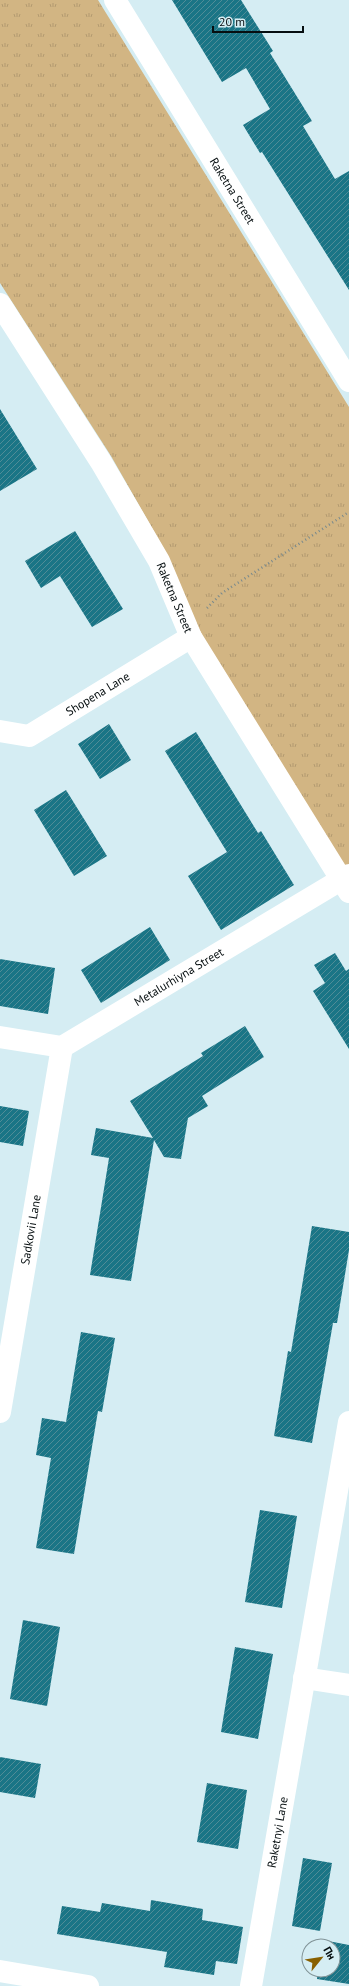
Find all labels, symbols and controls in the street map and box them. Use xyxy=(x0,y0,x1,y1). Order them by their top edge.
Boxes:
scale bar xyxy=(213,8,303,34)
text: 20 m xyxy=(219,14,245,29)
street label: Raketna Street xyxy=(207,155,259,227)
street label: Raketna Street xyxy=(153,560,196,635)
street label: Shopena Lane xyxy=(63,668,132,719)
street label: Metalurhiyna Street xyxy=(131,944,226,1009)
street label: Sadkovii Lane xyxy=(17,1193,44,1266)
street label: Raketnyi Lane xyxy=(264,1795,291,1869)
north arrow xyxy=(301,1938,341,1978)
text: Пн xyxy=(320,1944,339,1962)

